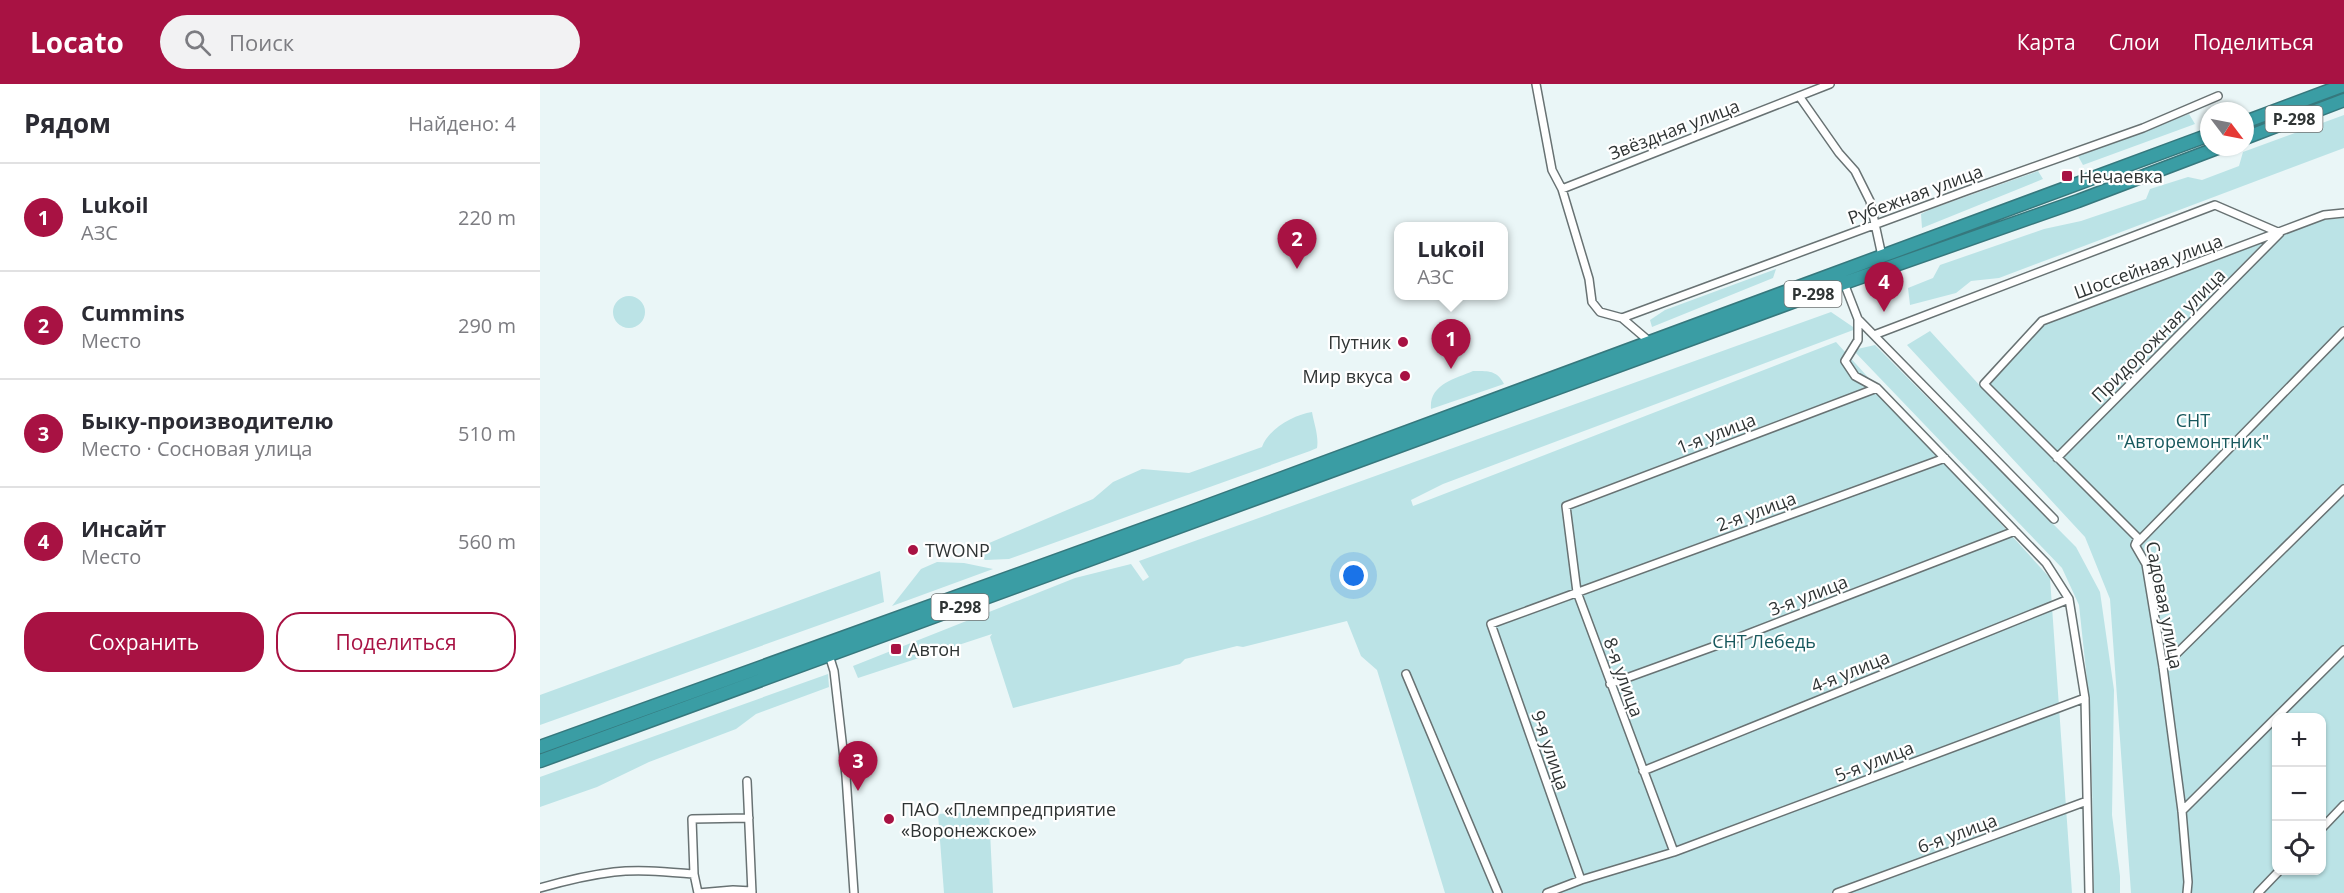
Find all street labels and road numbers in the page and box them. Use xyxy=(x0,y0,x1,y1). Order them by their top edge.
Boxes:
street label: Звёздная улица xyxy=(1605,93,1743,165)
road number: Р-298 xyxy=(2266,106,2322,132)
street label: Рубежная улица xyxy=(1844,158,1986,230)
street label: Шоссейная улица xyxy=(2070,228,2226,304)
street label: Придорожная улица xyxy=(2086,263,2230,407)
road number: Р-298 xyxy=(1784,281,1842,307)
street label: 1-я улица xyxy=(1673,407,1759,459)
street label: 2-я улица xyxy=(1713,486,1799,536)
street label: Садовая улица xyxy=(2141,539,2189,671)
street label: 3-я улица xyxy=(1765,569,1851,621)
road number: Р-298 xyxy=(932,594,988,620)
street label: 8-я улица xyxy=(1599,634,1649,720)
street label: 4-я улица xyxy=(1807,644,1893,698)
street label: 9-я улица xyxy=(1526,707,1576,793)
street label: 5-я улица xyxy=(1831,735,1917,787)
street label: 6-я улица xyxy=(1914,808,2000,858)

